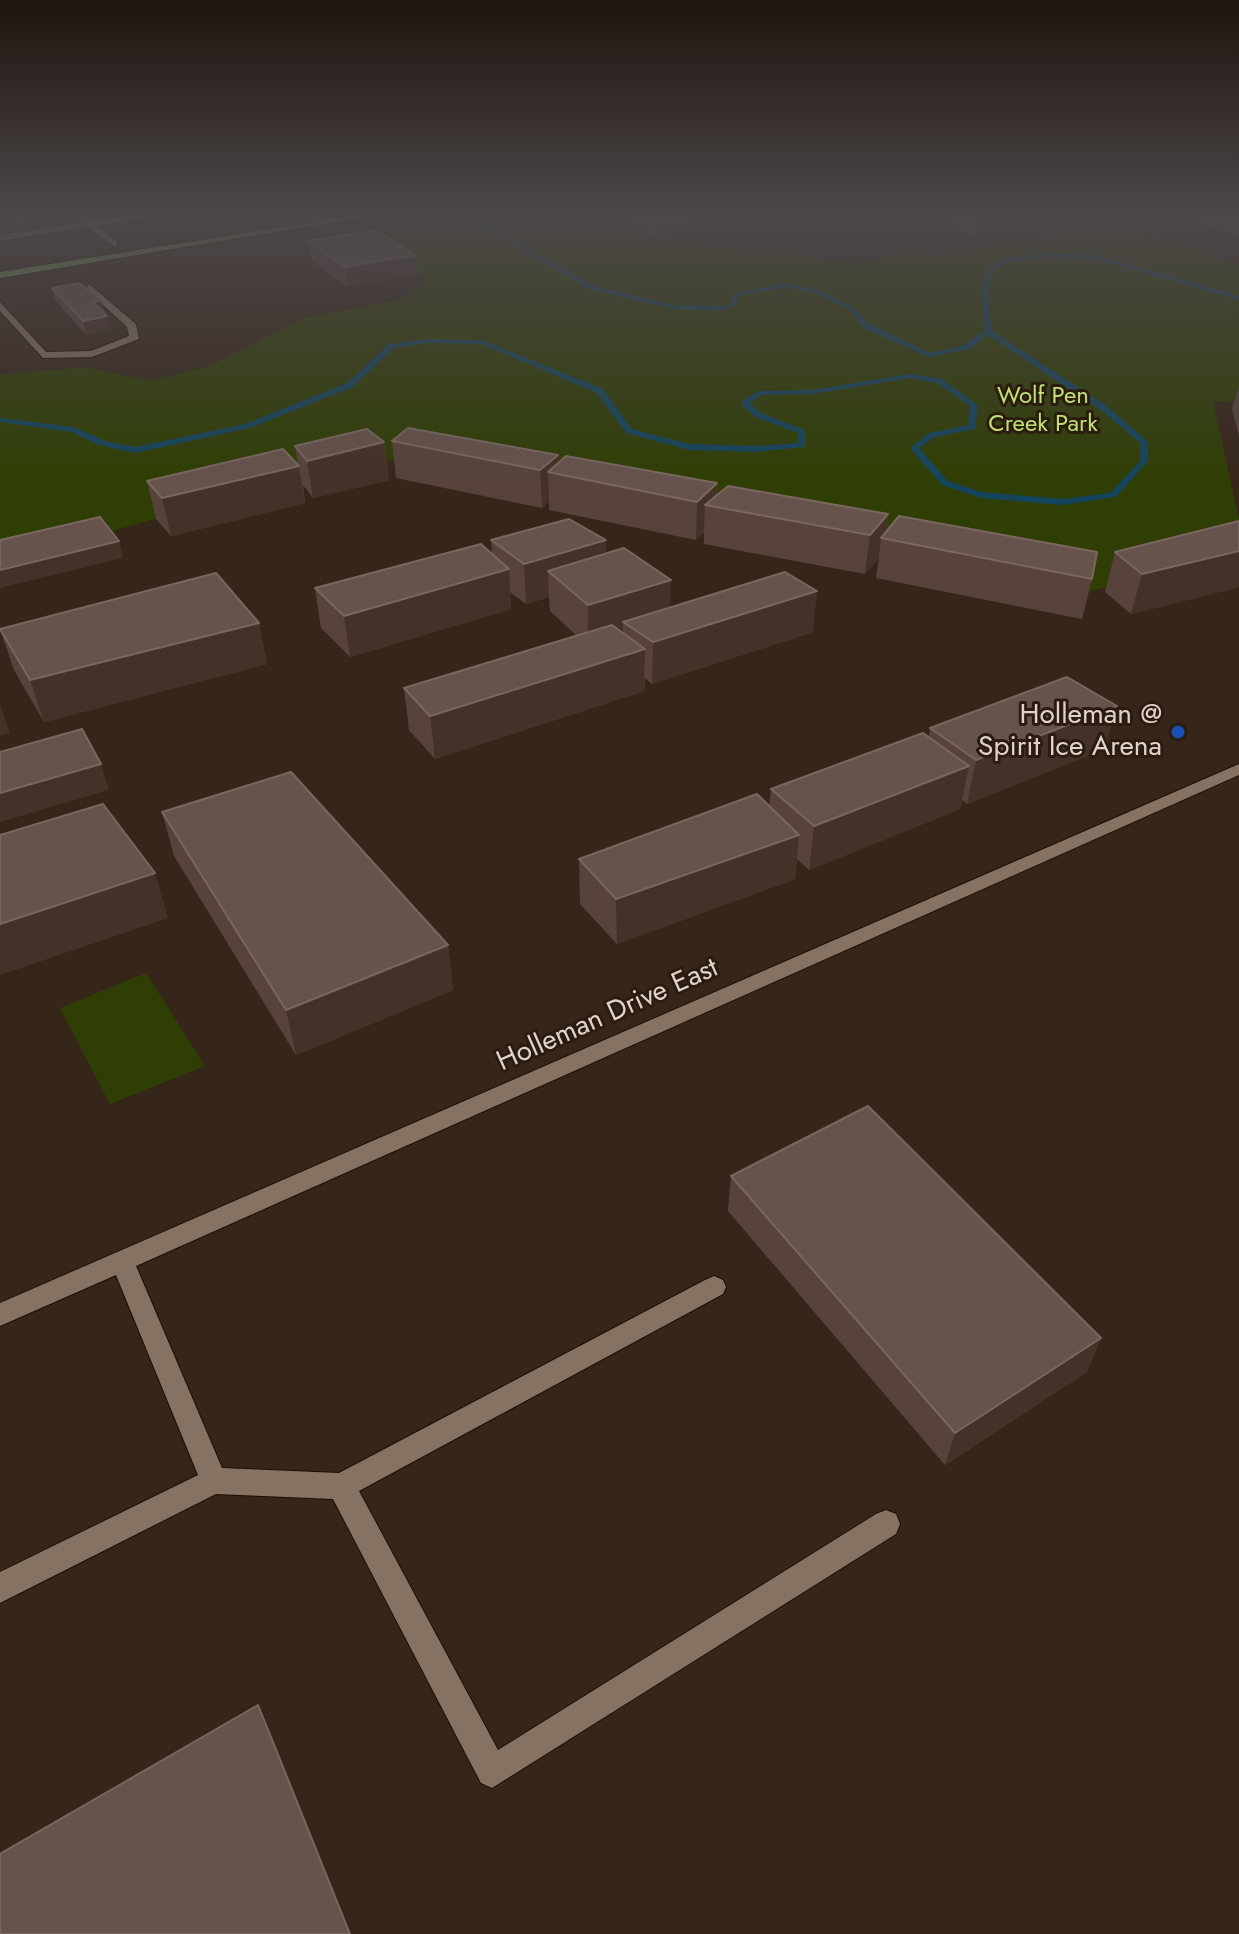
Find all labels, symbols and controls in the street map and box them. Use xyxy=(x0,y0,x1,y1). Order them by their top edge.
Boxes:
park label: Wolf Pen Creek Park xyxy=(988,383,1098,439)
place label: Holleman @ Spirit Ice Arena xyxy=(978,699,1162,765)
marker: Holleman @ Spirit Ice Arena xyxy=(1169,723,1187,741)
street label: Holleman Drive East xyxy=(492,952,724,1080)

